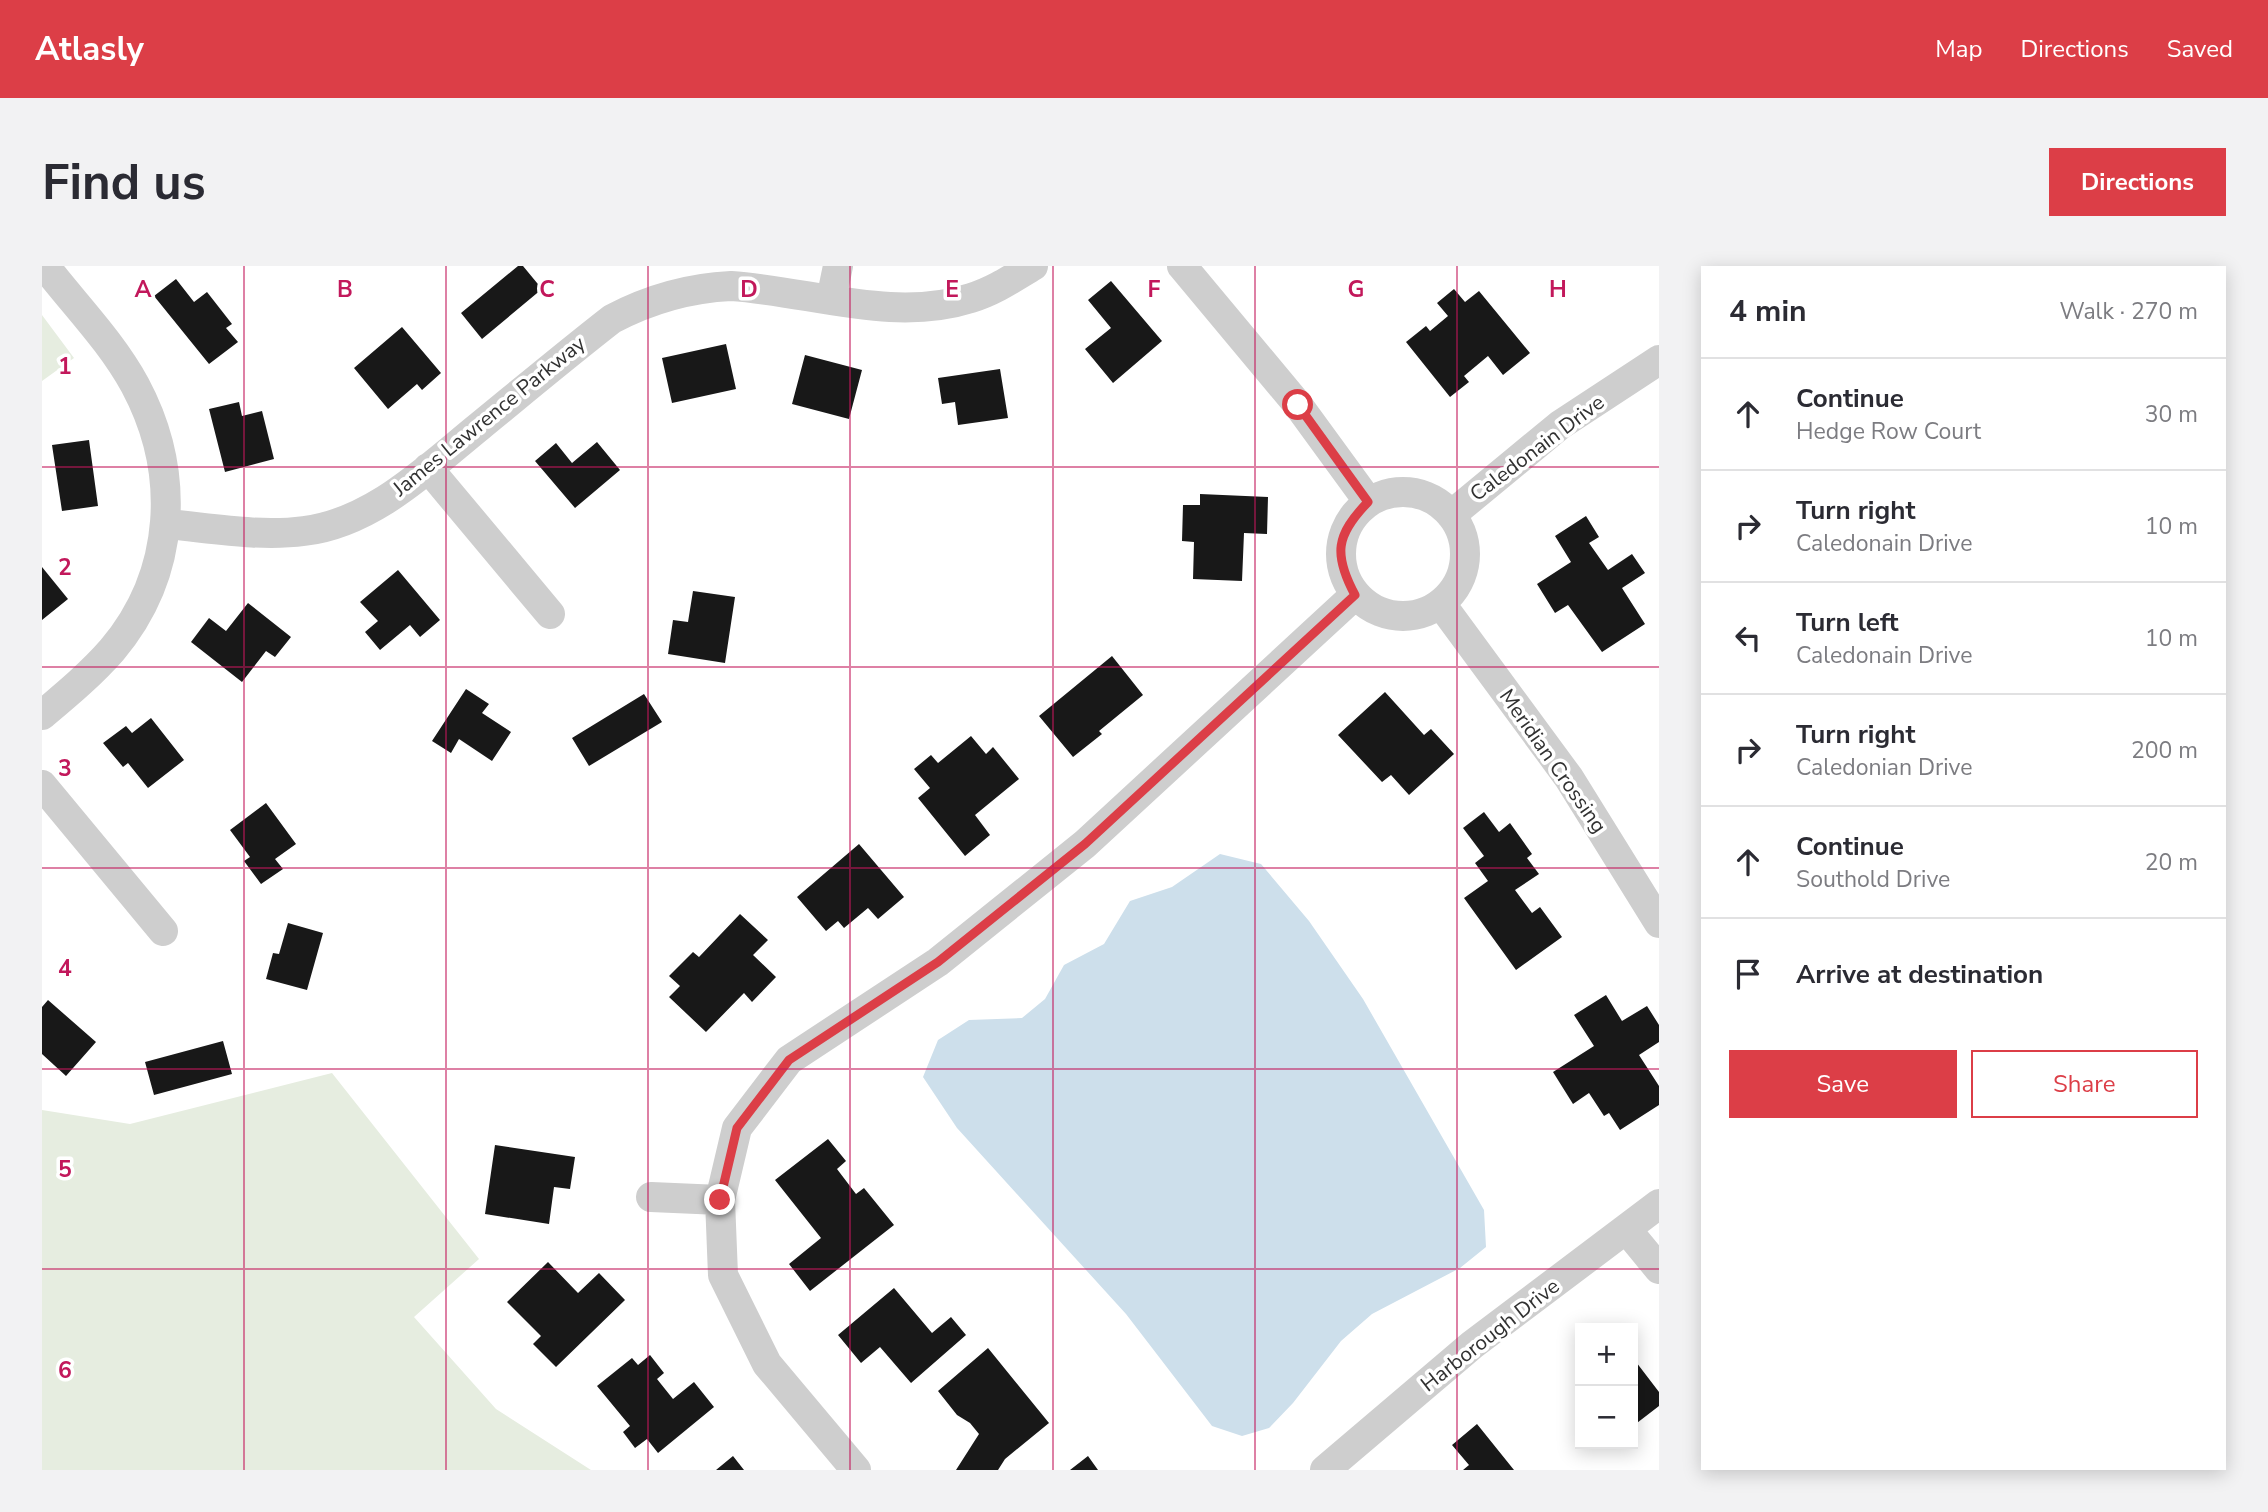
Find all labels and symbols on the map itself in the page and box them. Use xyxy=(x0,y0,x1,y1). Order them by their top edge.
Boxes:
text: A xyxy=(134,274,152,305)
text: B xyxy=(337,274,353,305)
text: C xyxy=(539,274,555,305)
text: D xyxy=(740,274,758,305)
text: E xyxy=(945,274,959,305)
text: F xyxy=(1148,274,1161,305)
text: G xyxy=(1348,274,1364,305)
text: H xyxy=(1549,274,1567,305)
street label: James Lawrence Parkway xyxy=(386,329,591,503)
text: 1 xyxy=(58,351,72,382)
street label: Caledonain Drive xyxy=(1464,388,1610,508)
route start xyxy=(1282,389,1313,420)
text: 2 xyxy=(58,552,72,583)
street label: Meridian Crossing xyxy=(1493,684,1613,838)
text: 3 xyxy=(58,753,72,784)
text: 4 xyxy=(58,953,72,984)
text: 5 xyxy=(58,1154,72,1185)
route end xyxy=(704,1184,735,1215)
street label: Harborough Drive xyxy=(1415,1272,1565,1398)
text: 6 xyxy=(58,1355,72,1386)

